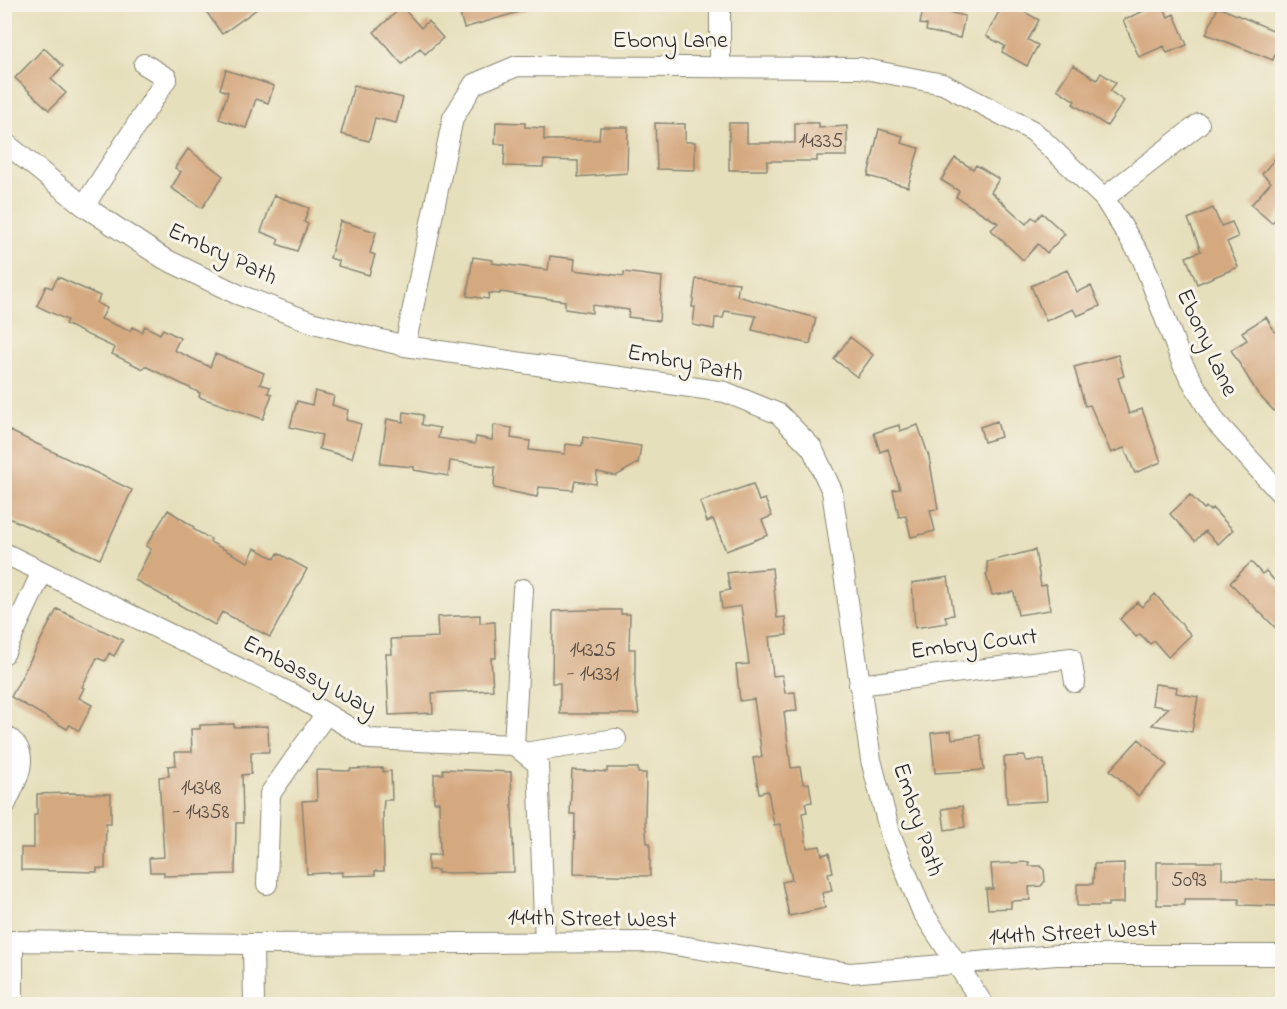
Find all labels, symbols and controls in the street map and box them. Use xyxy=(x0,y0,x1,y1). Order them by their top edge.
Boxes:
street label: Ebony Lane xyxy=(612,24,728,60)
house number: 14335 xyxy=(799,127,843,157)
street label: Embry Path xyxy=(161,214,283,297)
street label: Ebony Lane xyxy=(1165,283,1246,403)
street label: Embry Path xyxy=(624,336,746,393)
street label: Embry Court xyxy=(909,620,1040,671)
street label: Embassy Way xyxy=(235,627,382,728)
house number: 14325 - 14331 xyxy=(567,636,620,690)
street label: Embry Path xyxy=(881,759,952,882)
house number: 14348 - 14358 xyxy=(172,774,230,828)
house number: 5093 xyxy=(1171,866,1207,896)
street label: 144th Street West xyxy=(507,901,677,939)
street label: 144th Street West xyxy=(988,912,1158,956)

